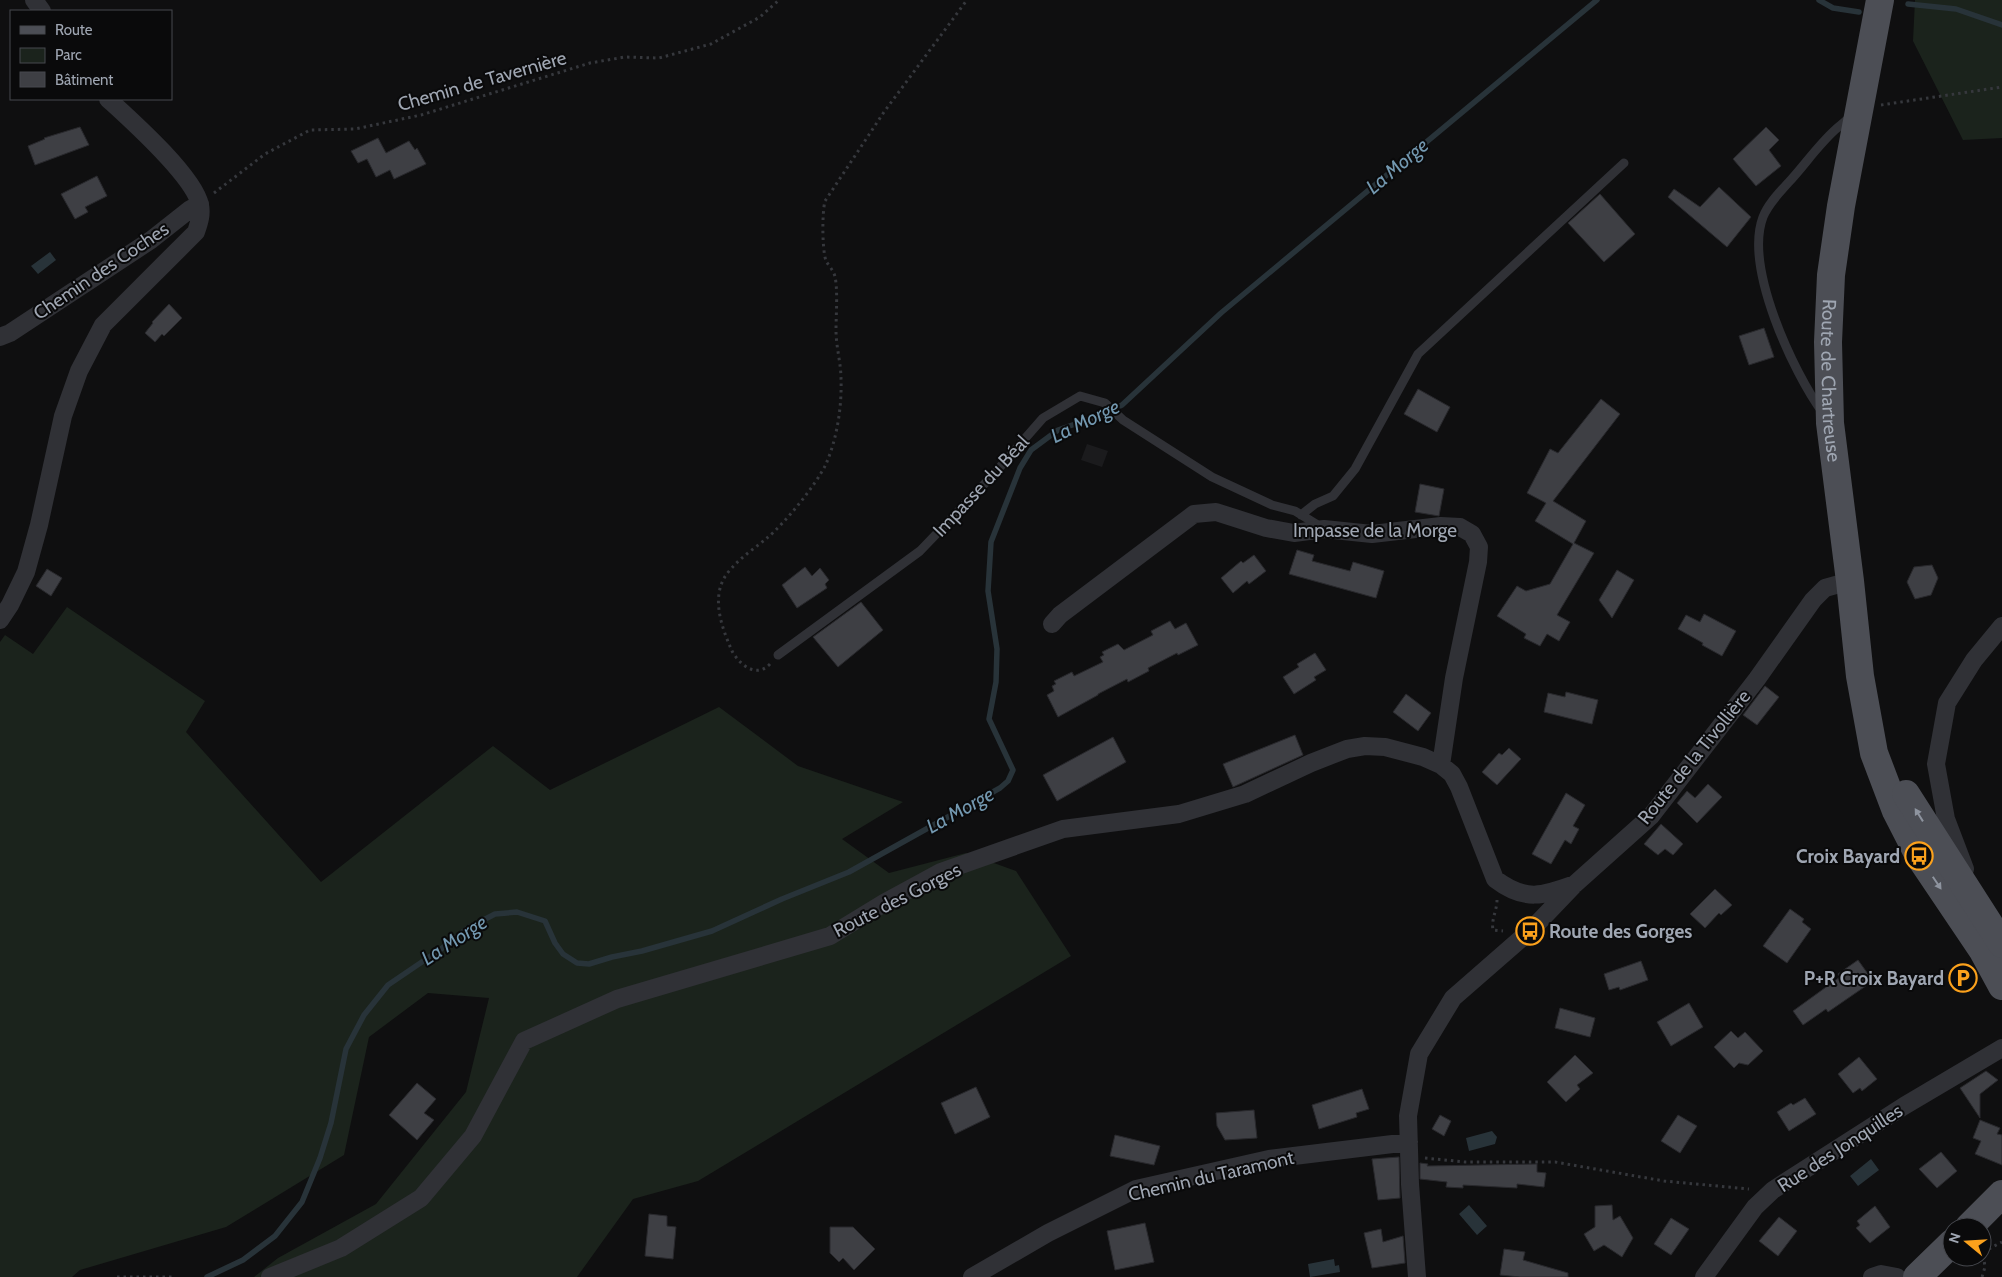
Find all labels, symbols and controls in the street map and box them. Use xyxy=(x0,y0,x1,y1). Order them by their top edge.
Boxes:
legend xyxy=(10,10,172,100)
text: Route xyxy=(55,21,93,39)
text: Parc xyxy=(55,46,82,64)
street label: Chemin de Tavernière xyxy=(395,46,569,116)
text: Bâtiment xyxy=(55,71,113,89)
water label: La Morge xyxy=(1361,133,1433,199)
street label: Chemin des Coches xyxy=(29,217,173,325)
street label: Route de Chartreuse xyxy=(1816,299,1846,463)
water label: La Morge xyxy=(1047,394,1123,448)
street label: Impasse du Béal xyxy=(928,430,1034,541)
street label: Impasse de la Morge xyxy=(1293,519,1457,542)
street label: Route de la Tivollière xyxy=(1633,685,1755,829)
water label: La Morge xyxy=(922,782,998,838)
one-way arrow xyxy=(1914,809,1923,822)
bus stop icon: Croix Bayard xyxy=(1904,841,1934,871)
place label: Croix Bayard xyxy=(1796,845,1900,868)
street label: Route des Gorges xyxy=(829,858,965,942)
one-way arrow xyxy=(1932,876,1942,890)
water label: La Morge xyxy=(417,910,491,970)
bus stop icon: Route des Gorges xyxy=(1515,916,1545,946)
place label: Route des Gorges xyxy=(1549,920,1692,943)
parking icon: P+R Croix Bayard xyxy=(1948,963,1978,993)
place label: P+R Croix Bayard xyxy=(1804,967,1944,990)
street label: Rue des Jonquilles xyxy=(1773,1099,1907,1197)
street label: Chemin du Taramont xyxy=(1126,1146,1297,1206)
north arrow xyxy=(1942,1217,1992,1267)
text: N xyxy=(1945,1230,1965,1245)

